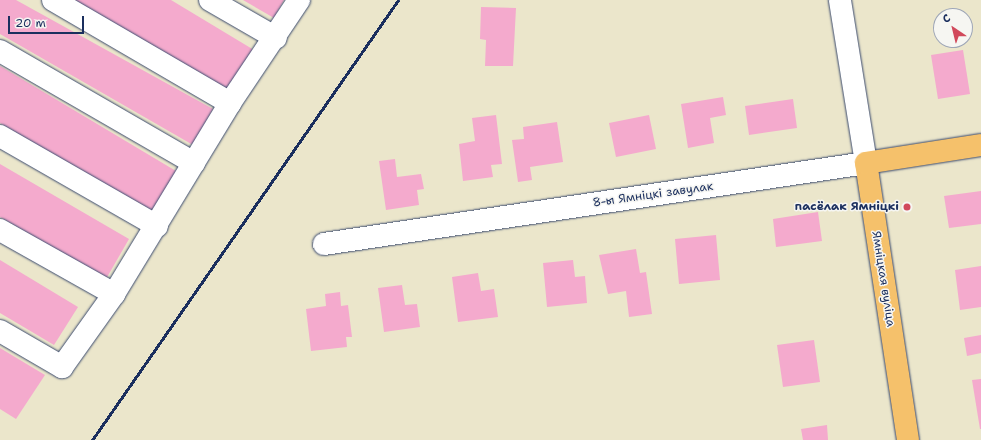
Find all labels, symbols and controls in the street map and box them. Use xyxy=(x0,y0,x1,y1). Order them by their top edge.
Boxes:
scale bar xyxy=(10,8,86,34)
north arrow xyxy=(933,8,973,48)
text: С xyxy=(939,11,953,27)
text: 20 m xyxy=(15,15,46,31)
street label: 8-ы Ямніцкі завулак xyxy=(592,179,714,211)
place label: пасёлак Ямніцкі xyxy=(795,200,899,214)
marker: пасёлак Ямніцкі xyxy=(902,202,912,212)
street label: Ямніцкая вуліца xyxy=(868,230,898,328)

